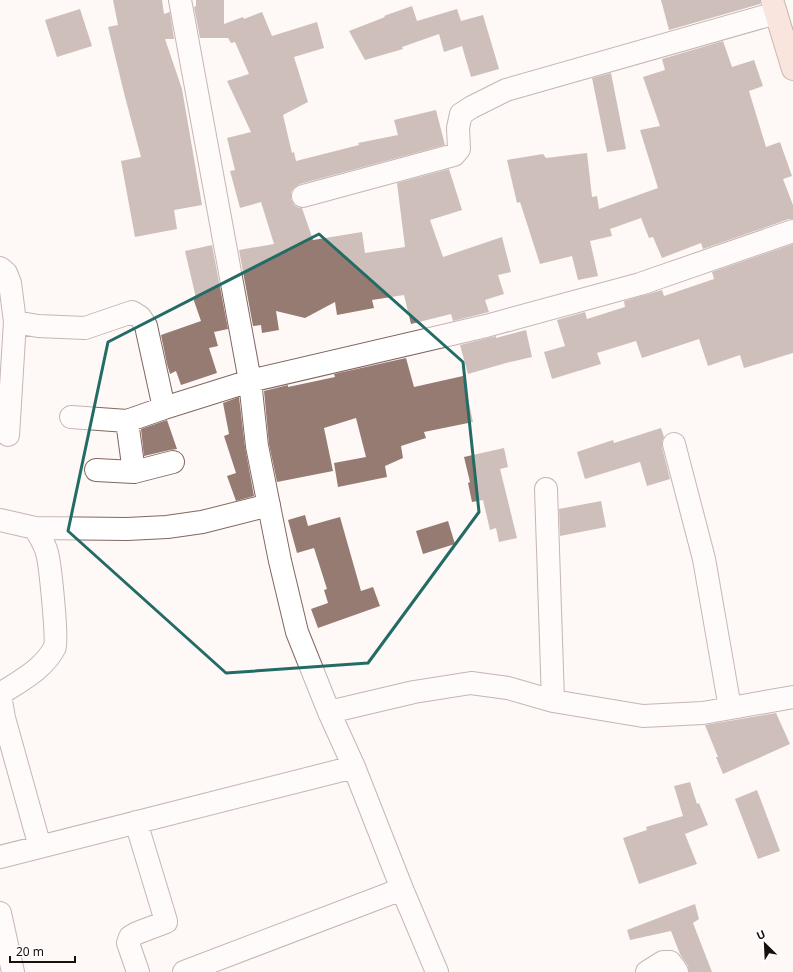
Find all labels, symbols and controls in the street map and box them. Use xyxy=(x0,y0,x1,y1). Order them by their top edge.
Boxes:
north arrow xyxy=(745,924,785,964)
text: U xyxy=(754,926,768,943)
scale bar xyxy=(10,938,75,964)
text: 20 m xyxy=(16,943,44,960)

